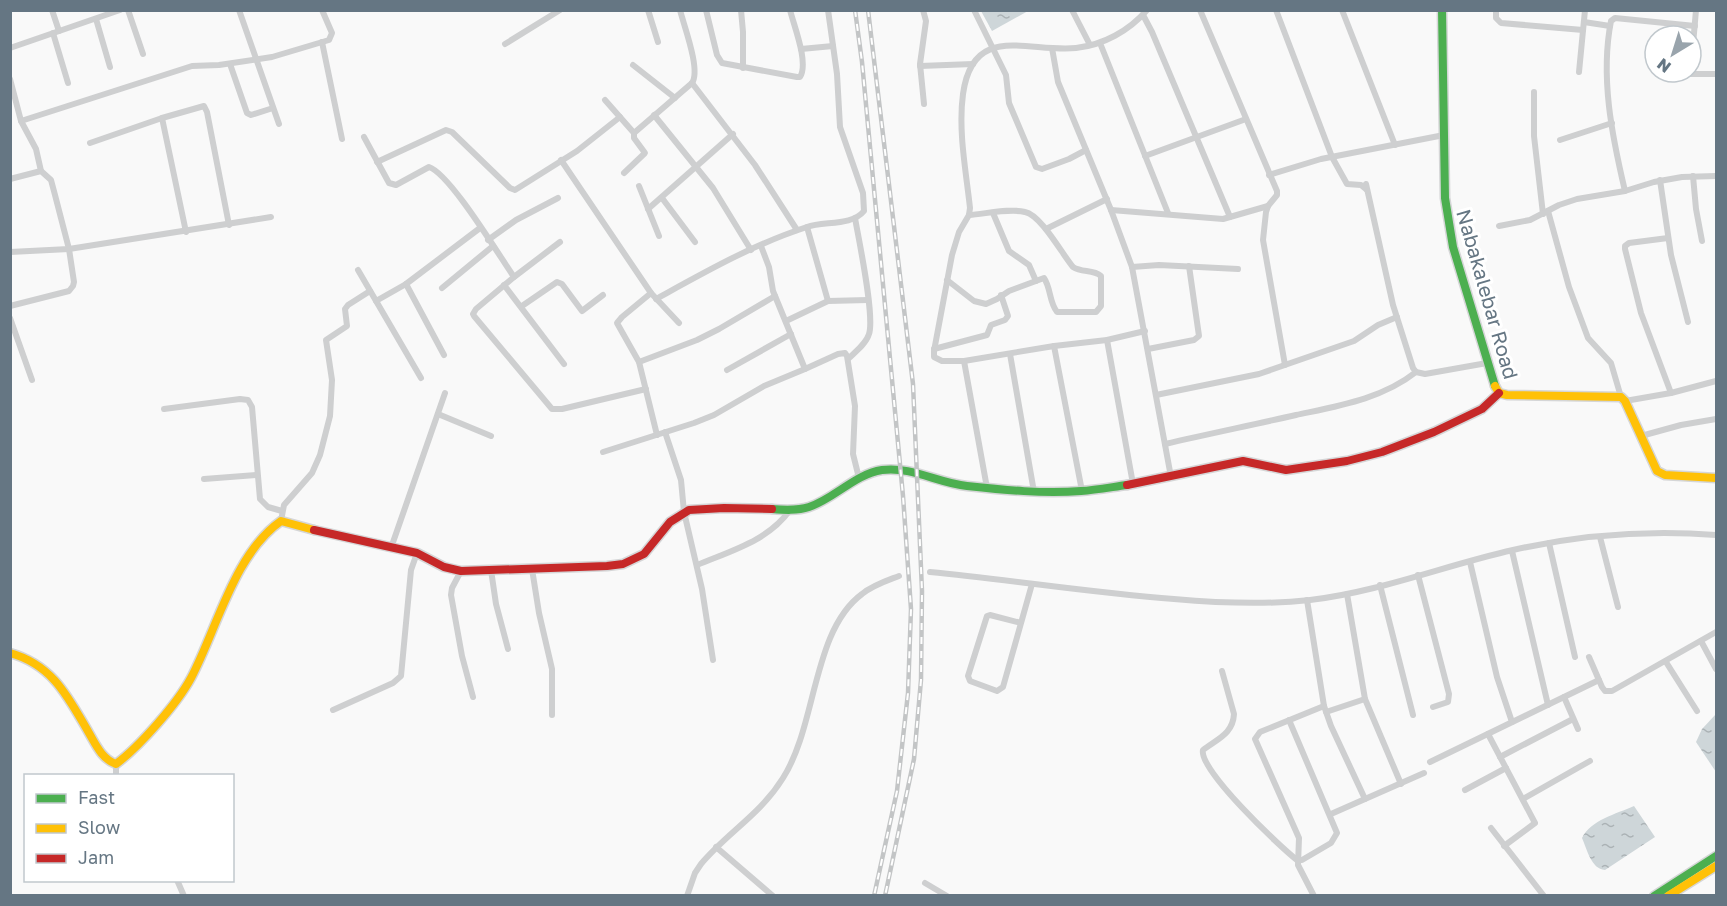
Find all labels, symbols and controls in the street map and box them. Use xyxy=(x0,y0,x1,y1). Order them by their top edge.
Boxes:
north arrow xyxy=(1643,24,1703,84)
text: N xyxy=(1653,54,1675,77)
street label: Nabakalebar Road xyxy=(1452,206,1524,382)
legend xyxy=(24,774,234,882)
text: Fast xyxy=(78,786,115,808)
text: Slow xyxy=(78,816,121,838)
text: Jam xyxy=(78,846,114,868)

